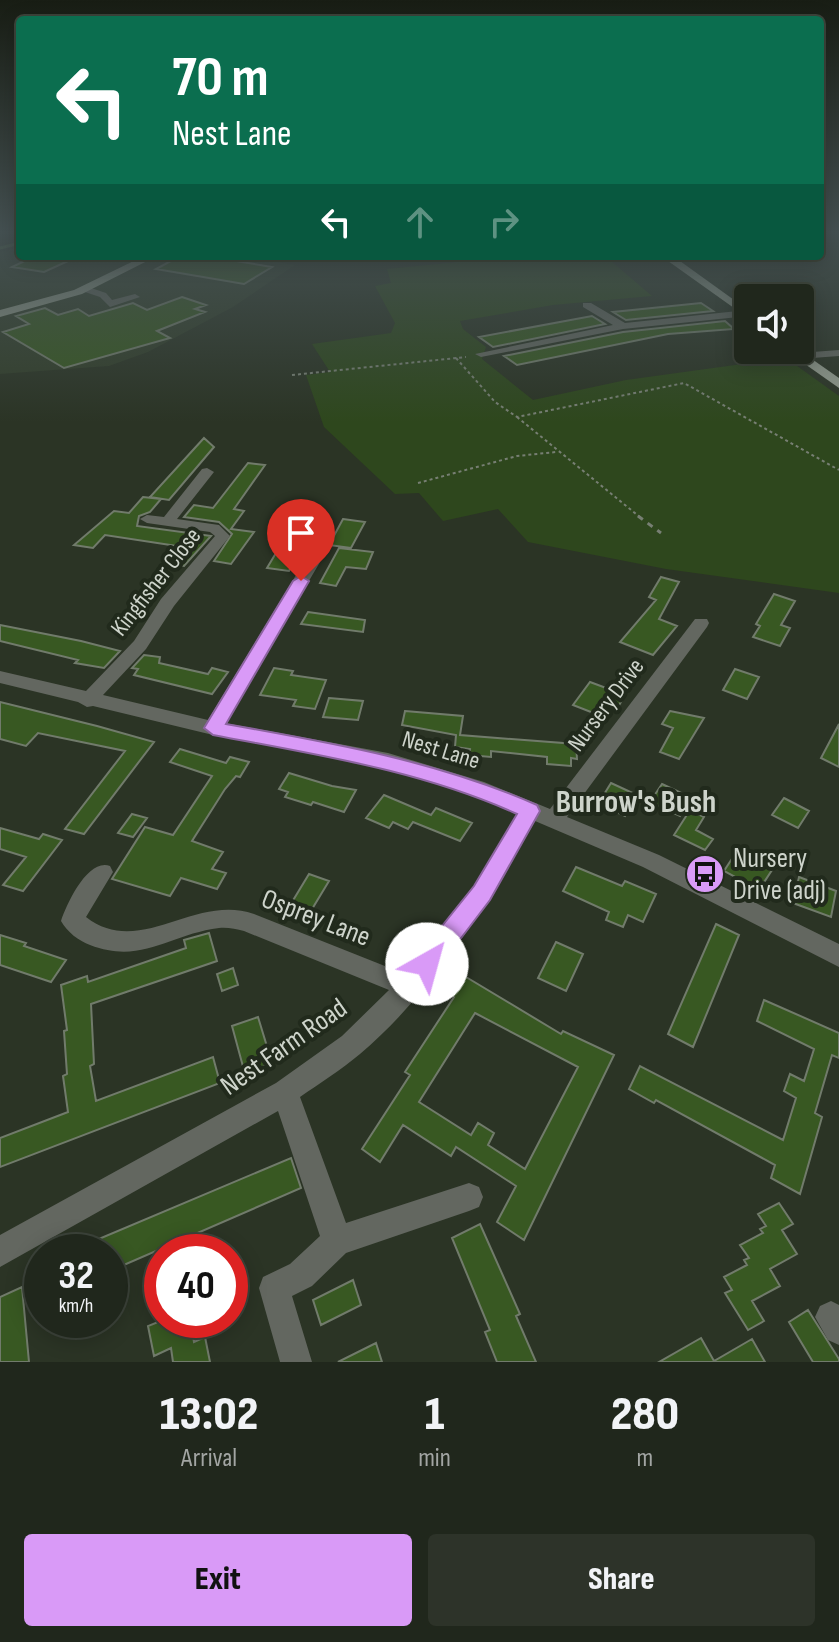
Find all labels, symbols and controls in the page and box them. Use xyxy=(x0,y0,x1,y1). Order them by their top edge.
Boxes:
text: 70 m xyxy=(172,45,269,112)
icon: left xyxy=(40,48,144,152)
text: Nest Lane xyxy=(172,113,292,156)
icon: left xyxy=(314,200,358,244)
icon: ahead xyxy=(398,200,442,244)
icon: right xyxy=(482,200,526,244)
map controls xyxy=(734,284,814,364)
button: sound xyxy=(734,284,814,364)
pin xyxy=(267,499,335,581)
icon: arrive xyxy=(279,511,323,555)
street label: Kingfisher Close xyxy=(105,522,207,642)
street label: Nursery Drive xyxy=(562,653,650,757)
street label: Nest Lane xyxy=(399,724,483,776)
district label: Burrow's Bush xyxy=(556,783,716,822)
place label: Nursery Drive (adj) xyxy=(733,842,826,907)
bus stop icon: Nursery Drive (adj) xyxy=(684,853,726,895)
street label: Osprey Lane xyxy=(257,882,375,954)
position arrow xyxy=(385,922,469,1006)
street label: Nest Farm Road xyxy=(214,991,354,1103)
speed limit sign: 40 xyxy=(144,1234,248,1338)
text: 32 xyxy=(58,1252,94,1300)
text: km/h xyxy=(59,1294,93,1318)
text: 13:02 xyxy=(160,1386,258,1443)
text: 1 xyxy=(425,1386,444,1443)
text: 280 xyxy=(611,1386,679,1443)
text: Arrival xyxy=(181,1443,237,1474)
text: min xyxy=(418,1443,451,1474)
text: m xyxy=(637,1443,653,1474)
button: Exit xyxy=(24,1534,412,1626)
button: Share xyxy=(428,1534,815,1626)

